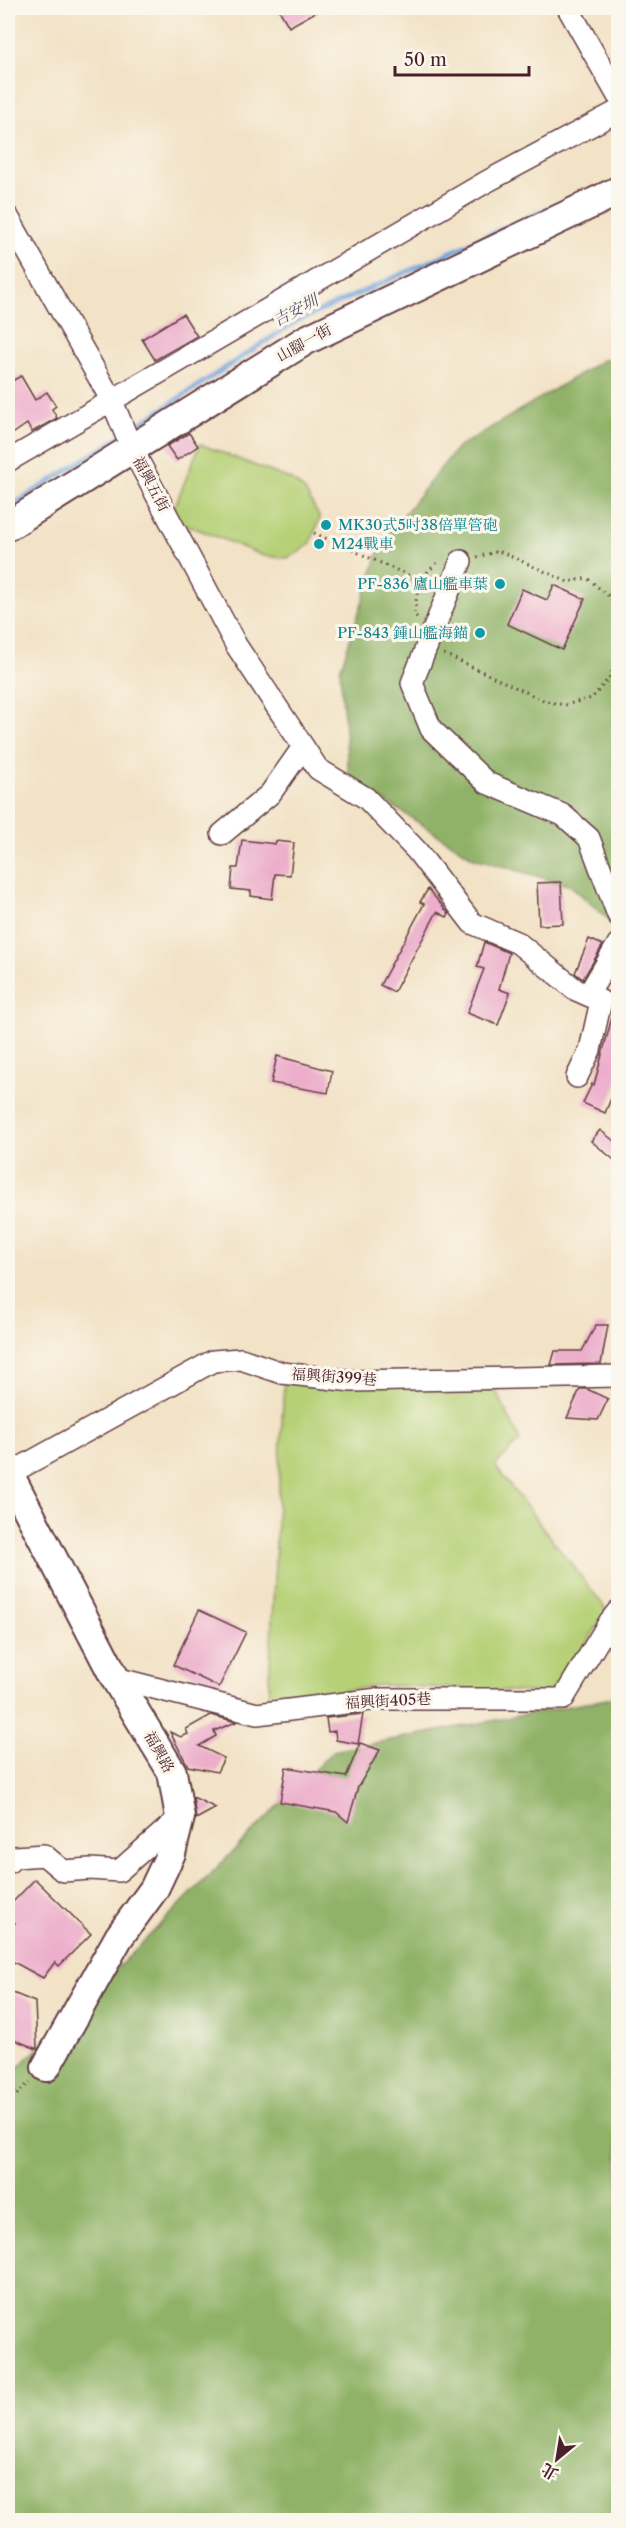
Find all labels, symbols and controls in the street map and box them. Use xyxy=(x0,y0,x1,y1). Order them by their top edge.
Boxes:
scale bar xyxy=(395,39,528,77)
text: 50 m xyxy=(404,49,447,71)
water label: 吉安圳 xyxy=(269,288,324,330)
street label: 山腳一街 xyxy=(273,320,335,365)
street label: 福興五街 xyxy=(129,453,174,515)
place label: MK30式5吋38倍單管砲 xyxy=(338,515,498,534)
marker: MK30式5吋38倍單管砲 xyxy=(319,518,333,532)
place label: M24戰車 xyxy=(331,534,393,553)
marker: M24戰車 xyxy=(312,537,326,551)
place label: PF-836 廬山艦車葉 xyxy=(357,574,488,593)
marker: PF-836 廬山艦車葉 xyxy=(493,577,507,591)
place label: PF-843 鍾山艦海錨 xyxy=(337,623,468,642)
marker: PF-843 鍾山艦海錨 xyxy=(473,626,487,640)
street label: 福興街399巷 xyxy=(291,1364,378,1389)
street label: 福興街405巷 xyxy=(344,1689,432,1712)
street label: 福興路 xyxy=(140,1727,179,1776)
north arrow xyxy=(527,2429,587,2489)
text: 北 xyxy=(538,2459,561,2485)

